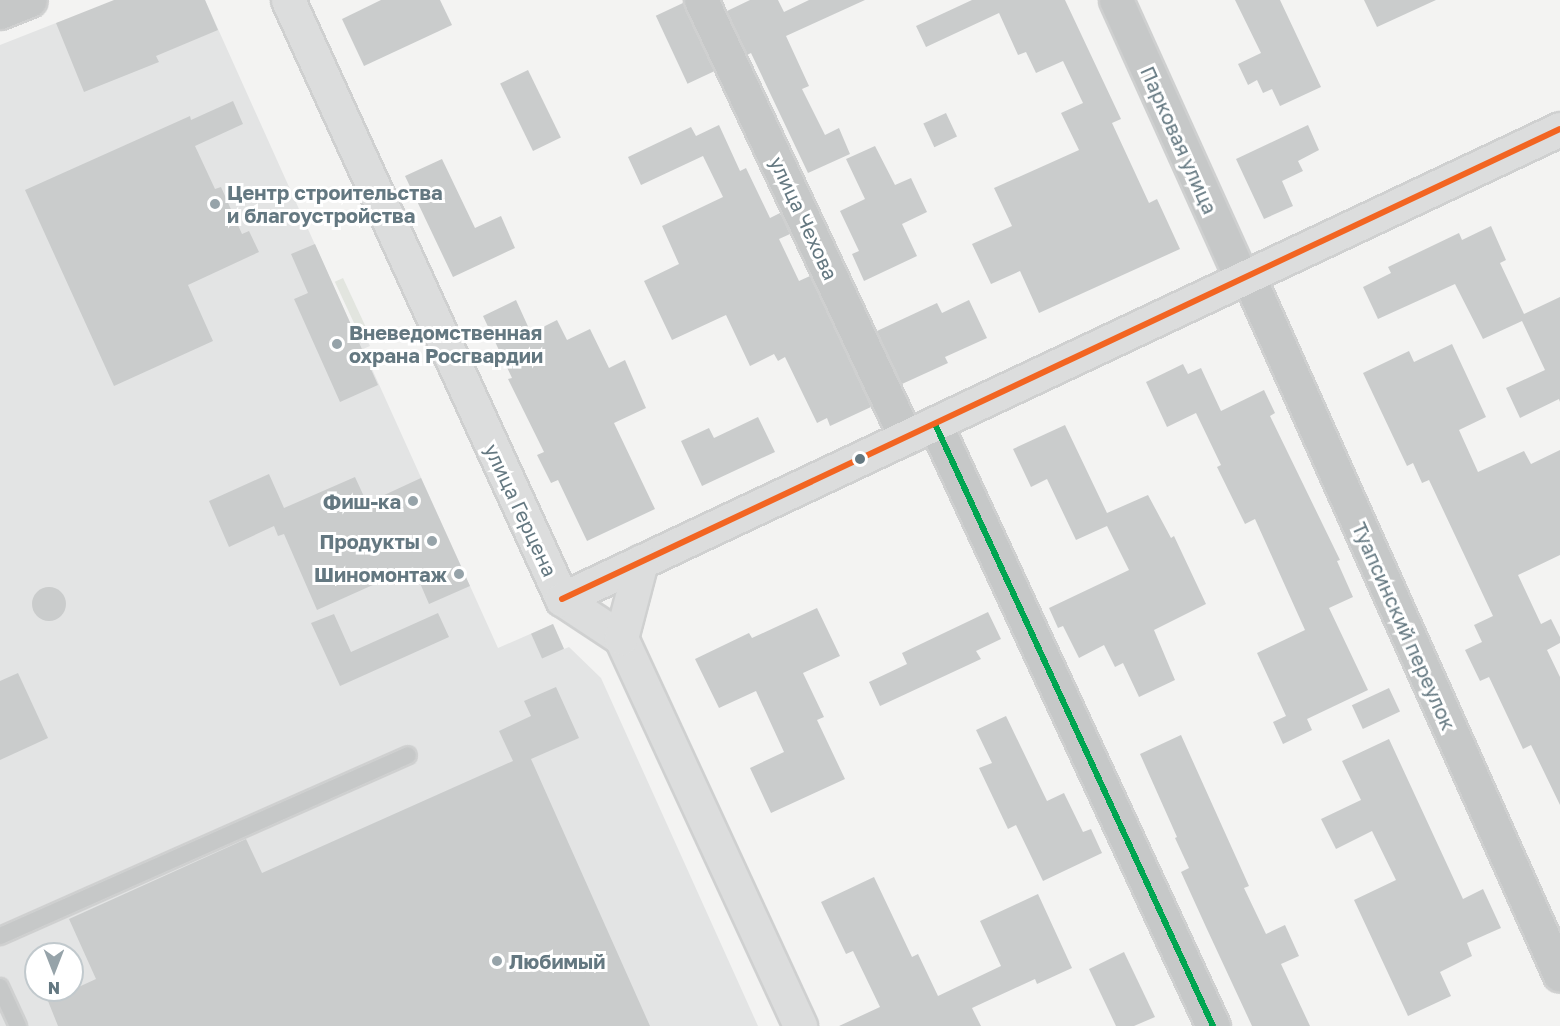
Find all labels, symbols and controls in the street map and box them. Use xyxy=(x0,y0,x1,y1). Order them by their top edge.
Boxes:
street label: Парковая улица xyxy=(1136,62,1222,218)
street label: улица Чехова xyxy=(765,152,843,284)
place label: Центр строительства и благоустройства xyxy=(227,180,443,227)
marker: Центр строительства и благоустройства xyxy=(208,197,222,211)
place label: Вневедомственная охрана Росгвардии xyxy=(349,320,543,367)
marker: Вневедомственная охрана Росгвардии xyxy=(330,337,344,351)
street label: улица Герцена xyxy=(480,440,562,580)
unlabelled marker xyxy=(854,453,866,465)
place label: Фиш-ка xyxy=(323,489,401,513)
marker: Фиш-ка xyxy=(406,494,420,508)
street label: Туапсинский переулок xyxy=(1347,518,1461,734)
place label: Продукты xyxy=(319,529,420,553)
marker: Продукты xyxy=(425,534,439,548)
place label: Шиномонтаж xyxy=(314,562,447,586)
marker: Шиномонтаж xyxy=(452,567,466,581)
north arrow xyxy=(24,942,84,1002)
place label: Любимый xyxy=(509,949,605,973)
marker: Любимый xyxy=(490,954,504,968)
text: N xyxy=(48,978,60,998)

